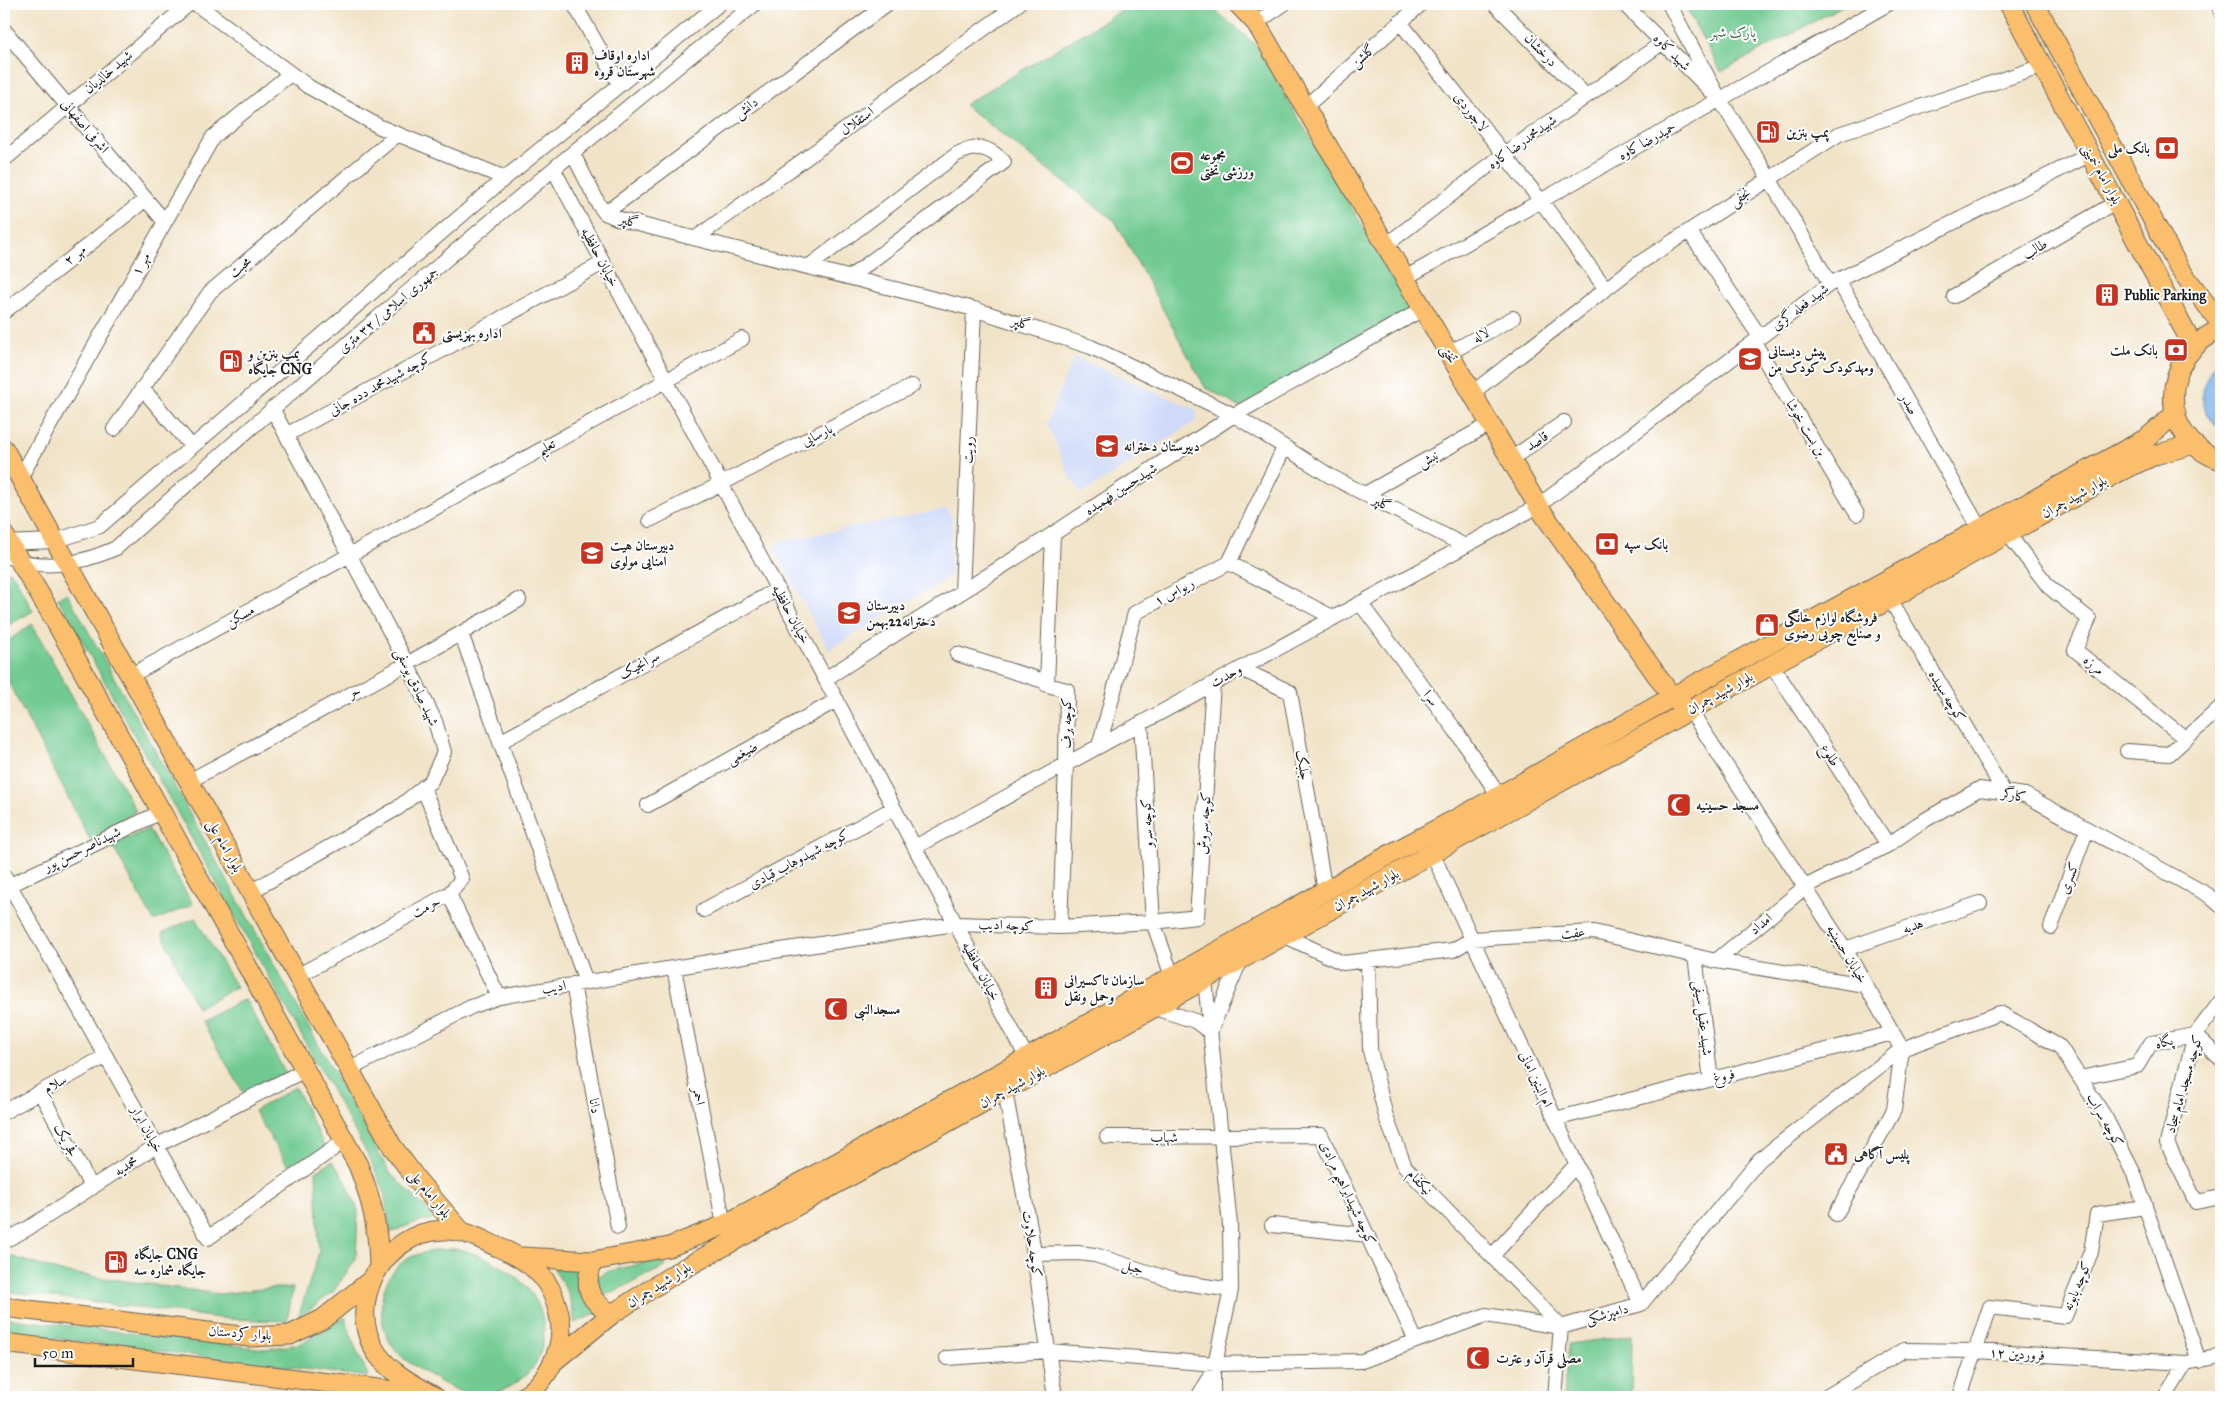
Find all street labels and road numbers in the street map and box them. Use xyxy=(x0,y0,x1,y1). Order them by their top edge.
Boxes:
street label: درخشان xyxy=(1521,30,1561,70)
street label: شهید کاوه xyxy=(1649,30,1694,75)
street label: گلشن xyxy=(1347,40,1380,72)
street label: شهید خالدیان xyxy=(80,47,137,98)
street label: لاجوردی xyxy=(1450,89,1492,135)
street label: دانش xyxy=(731,93,762,123)
street label: اشرفی اصفهانی xyxy=(57,95,113,157)
street label: استقلال xyxy=(837,103,877,139)
street label: شهیدمحمدرضا کاوه xyxy=(1484,111,1561,174)
street label: حمیدرضا کاوه xyxy=(1615,118,1679,164)
street label: بلوار امام خمینی xyxy=(2075,140,2126,210)
street label: نجفی xyxy=(1726,184,1755,212)
street label: گلپر xyxy=(616,210,640,233)
street label: خیابان حافظیه xyxy=(577,224,623,290)
street label: طالب xyxy=(2020,235,2051,264)
street label: مهر ۲ xyxy=(61,241,90,270)
street label: مهر ۱ xyxy=(128,250,155,279)
street label: محبت xyxy=(225,252,255,281)
street label: جمهوری اسلامی / ۳۲ متری xyxy=(334,263,442,357)
street label: شهید فعله گری xyxy=(1767,279,1833,335)
street label: گلپر xyxy=(1007,312,1032,335)
street label: لاله xyxy=(1470,324,1492,346)
street label: تختی xyxy=(1436,341,1461,367)
street label: کوچه شهیدمحمد دده جانی xyxy=(326,349,435,420)
street label: صدر xyxy=(1895,389,1922,418)
street label: بن بست خوشا xyxy=(1782,396,1830,460)
street label: پارسایی xyxy=(798,419,838,452)
street label: قاصد xyxy=(1522,427,1552,455)
street label: تعلیم xyxy=(534,435,561,463)
street label: رویت xyxy=(959,436,977,464)
street label: نبش xyxy=(1415,446,1442,472)
street label: شهیدحسین فهمیده xyxy=(1081,459,1161,520)
street label: بلوار شهید چمران xyxy=(2038,472,2111,523)
street label: گلپر xyxy=(1368,490,1394,516)
street label: ریواس ۱ xyxy=(1151,574,1197,610)
street label: خیابان حافظیه xyxy=(768,581,814,647)
street label: مسکن xyxy=(223,601,258,632)
street label: شهید صادق یوسفی xyxy=(390,645,443,730)
street label: سرانجیک xyxy=(616,647,663,684)
street label: مرزه xyxy=(2079,651,2108,679)
street label: وحدت xyxy=(1207,660,1245,692)
street label: کوچه سپیده xyxy=(1924,667,1969,725)
street label: بلوار شهید چمران xyxy=(1684,668,1757,719)
street label: حر xyxy=(343,682,363,703)
street label: سرا xyxy=(1419,687,1443,710)
street label: کوچه برف xyxy=(1058,697,1076,749)
street label: ضیغمی xyxy=(723,738,761,769)
street label: طلوع xyxy=(1814,741,1844,771)
street label: جلبک xyxy=(1292,748,1314,782)
street label: کارگر xyxy=(1998,783,2028,806)
street label: کوچه سروش xyxy=(1193,791,1216,855)
street label: کوچه سرو xyxy=(1137,798,1158,850)
street label: بلوار امام علی xyxy=(200,816,247,878)
street label: شهیدناصرحسن پور xyxy=(39,823,125,878)
street label: کوچه شهیدوهاب قبادی xyxy=(746,825,852,893)
street label: کسری xyxy=(2055,860,2084,897)
street label: بلوار شهید چمران xyxy=(1330,865,1403,916)
street label: حرمت xyxy=(409,892,443,922)
street label: امداد xyxy=(1746,910,1776,938)
street label: هدیه xyxy=(1900,915,1926,937)
street label: کوچه ادیب xyxy=(978,916,1034,935)
street label: خیابان حسینیه xyxy=(1823,922,1871,986)
street label: عفت xyxy=(1560,924,1586,942)
street label: خیابان حافظیه xyxy=(958,938,1004,1004)
street label: ادیب xyxy=(541,977,568,998)
street label: شهید عقیل سیفی xyxy=(1688,979,1716,1057)
street label: پگاه xyxy=(2153,1030,2177,1054)
street label: کوچه مسجد امام سجاد xyxy=(2162,1033,2210,1136)
street label: ام البنین امانی xyxy=(1512,1048,1556,1112)
street label: بلوار شهید چمران xyxy=(976,1062,1049,1113)
street label: فروغ xyxy=(1711,1065,1738,1090)
street label: سلام xyxy=(40,1071,72,1101)
street label: احمر xyxy=(689,1084,709,1106)
street label: کوچه سراب xyxy=(2082,1090,2127,1150)
street label: دانا xyxy=(585,1097,605,1115)
street label: خیابان ابرار xyxy=(126,1101,167,1155)
street label: فجر یک xyxy=(50,1120,82,1160)
street label: شهاب xyxy=(1150,1129,1178,1147)
street label: کوچه شهیدابراهیم مرادی xyxy=(1312,1138,1380,1250)
street label: محمدیه xyxy=(111,1152,141,1180)
street label: بلوار امام علی xyxy=(402,1166,455,1225)
street label: نیکفام xyxy=(1401,1166,1436,1201)
street label: کوچه حلاوت xyxy=(1017,1209,1046,1279)
street label: جبل xyxy=(1119,1256,1146,1280)
street label: بلوار شهید چمران xyxy=(624,1258,695,1312)
street label: کوچه بابونه xyxy=(2059,1259,2096,1314)
street label: دامپزشکی xyxy=(1584,1300,1631,1329)
street label: بلوار کردستان xyxy=(208,1322,272,1344)
street label: ۱۲ فروردین xyxy=(1989,1344,2045,1364)

